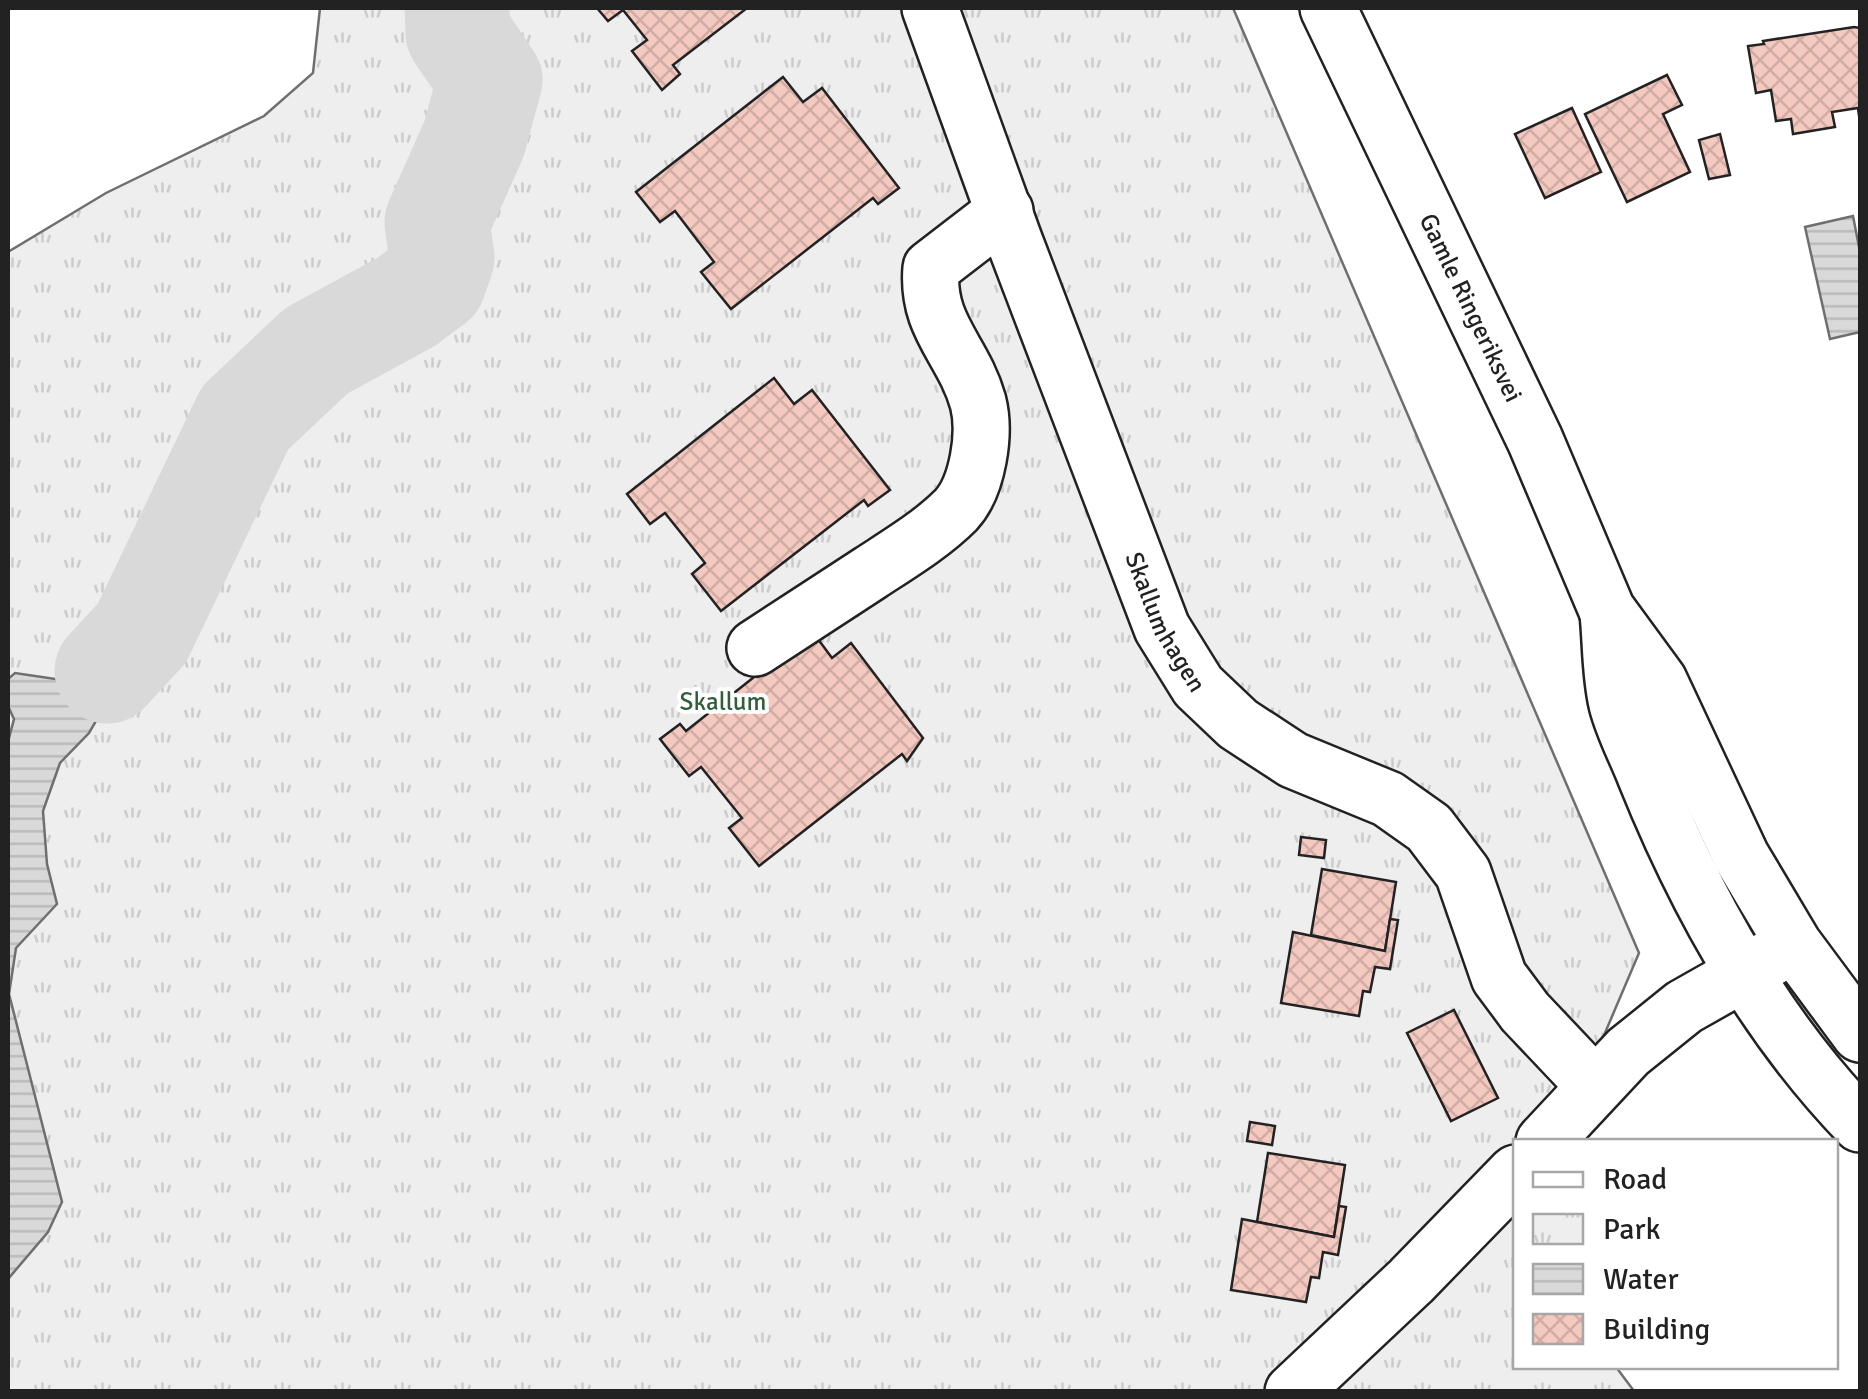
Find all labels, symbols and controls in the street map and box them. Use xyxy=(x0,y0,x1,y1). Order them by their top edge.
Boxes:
street label: Gamle Ringeriksvei xyxy=(1413,208,1530,407)
street label: Skallumhagen xyxy=(1119,548,1213,698)
park label: Skallum xyxy=(680,686,766,717)
legend xyxy=(1513,1139,1838,1369)
text: Road xyxy=(1603,1161,1667,1198)
text: Park xyxy=(1603,1211,1661,1248)
text: Water xyxy=(1603,1261,1679,1298)
text: Building xyxy=(1603,1311,1710,1348)

